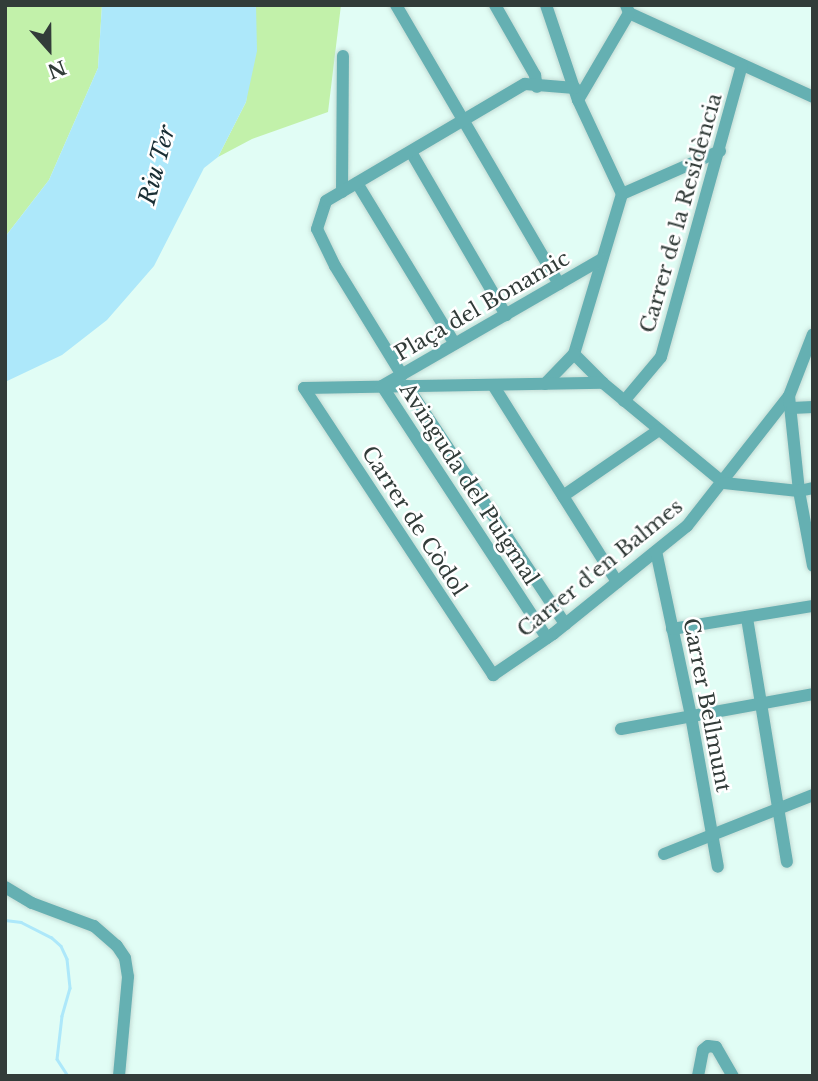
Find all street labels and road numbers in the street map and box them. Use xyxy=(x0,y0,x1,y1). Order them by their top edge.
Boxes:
street label: Carrer de la Residència xyxy=(635,90,727,336)
street label: Plaça del Bonamic xyxy=(390,246,574,366)
street label: Avinguda del Puigmal xyxy=(394,378,544,590)
street label: Carrer de Còdol xyxy=(356,441,472,601)
street label: Carrer d'en Balmes xyxy=(512,493,688,643)
street label: Carrer Bellmunt xyxy=(678,616,736,794)

